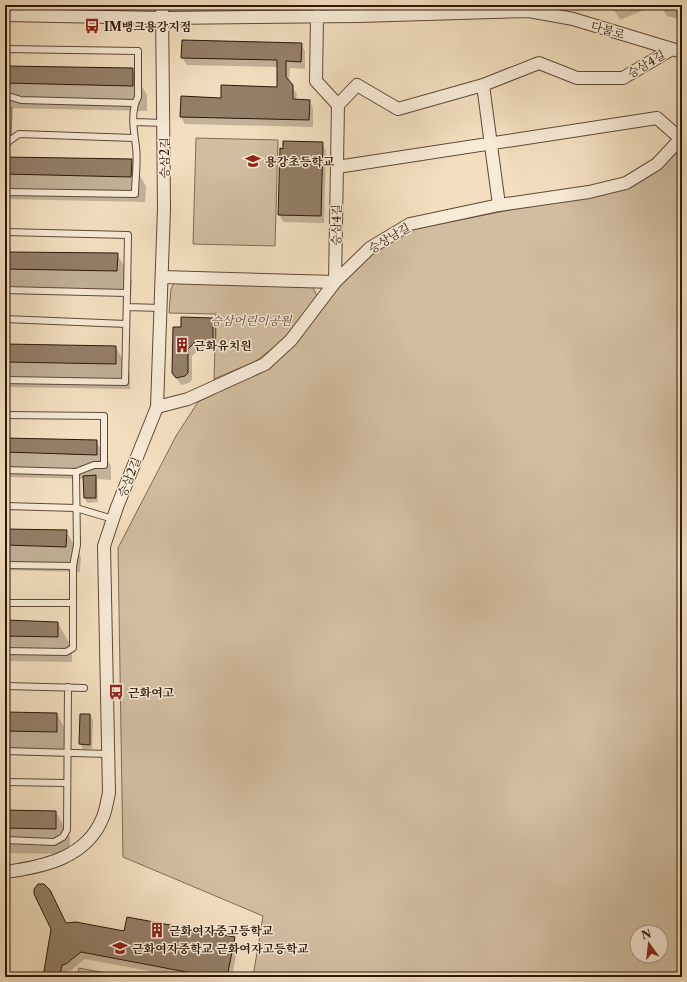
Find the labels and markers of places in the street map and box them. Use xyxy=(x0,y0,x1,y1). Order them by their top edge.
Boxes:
bus stop icon: IM뱅크용강지점 xyxy=(83,17,101,35)
place label: IM뱅크용강지점 xyxy=(104,19,191,34)
school or university icon: 용강초등학교 xyxy=(244,152,262,170)
place label: 용강초등학교 xyxy=(265,154,335,169)
building icon: 근화유치원 xyxy=(173,336,191,354)
place label: 근화유치원 xyxy=(194,338,252,353)
bus stop icon: 근화여고 xyxy=(107,683,125,701)
place label: 근화여고 xyxy=(128,685,175,700)
building icon: 근화여자중고등학교 xyxy=(148,921,166,939)
place label: 근화여자중고등학교 xyxy=(169,923,274,938)
school or university icon: 근화여자중학교 근화여자고등학교 xyxy=(111,939,129,957)
place label: 근화여자중학교 근화여자고등학교 xyxy=(132,941,309,956)

